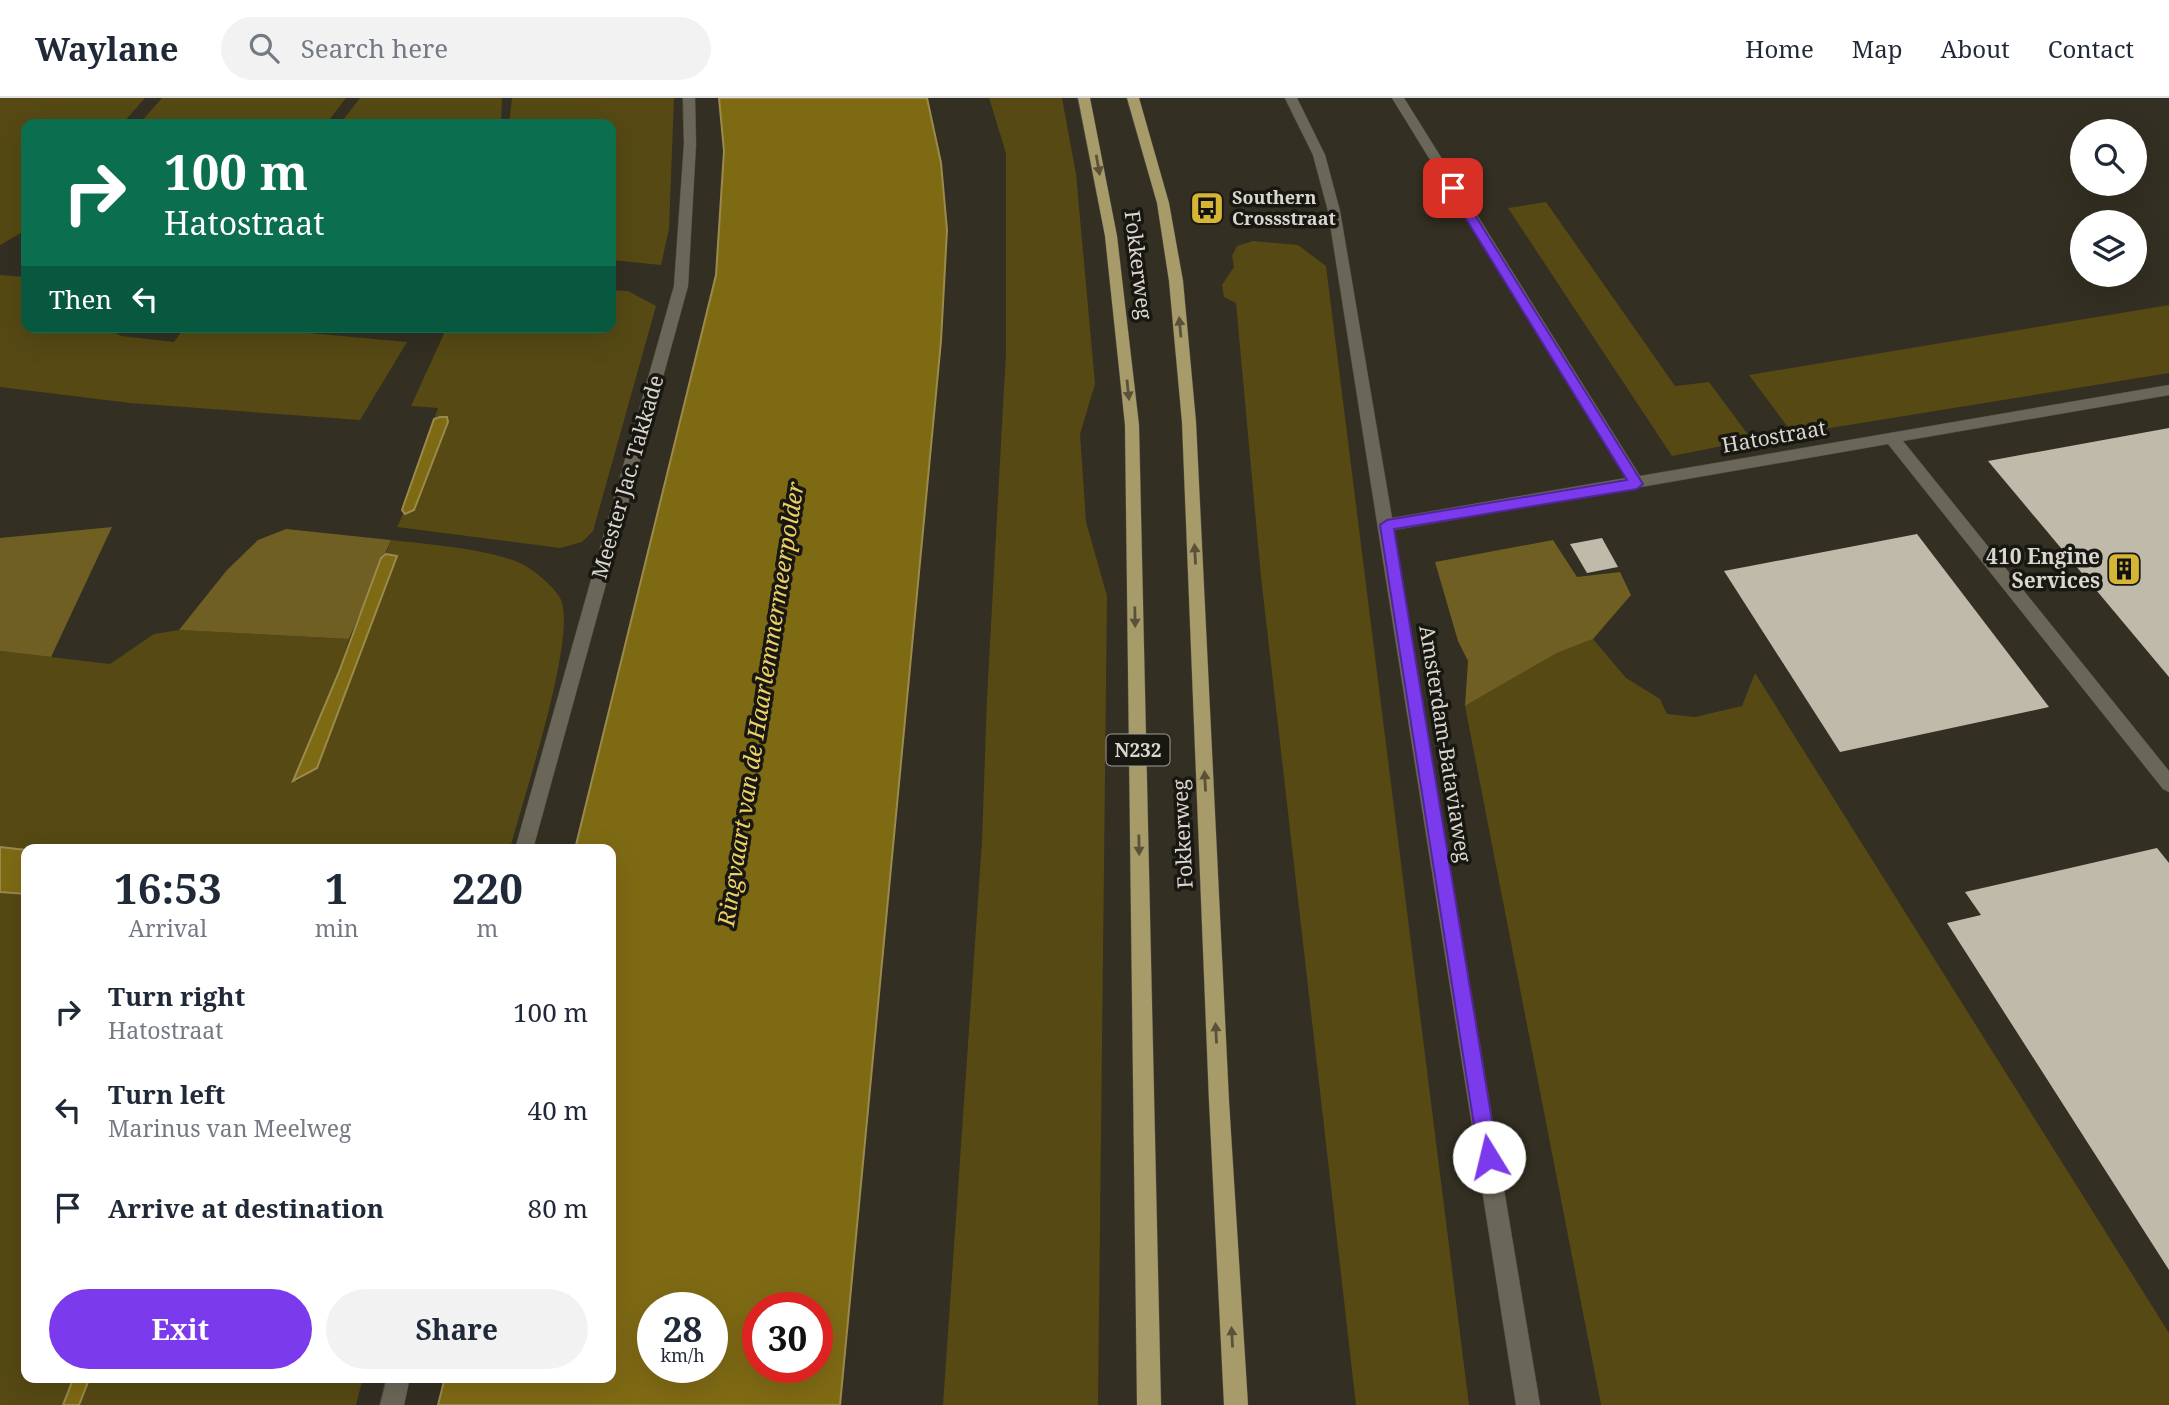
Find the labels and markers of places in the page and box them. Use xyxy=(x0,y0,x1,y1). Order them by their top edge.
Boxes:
pin xyxy=(1423,158,1483,218)
place label: Southern Crossstraat xyxy=(1232,185,1336,230)
bus stop icon: Southern Crossstraat xyxy=(1188,189,1226,227)
place label: 410 Engine Services xyxy=(1986,542,2100,594)
building icon: 410 Engine Services xyxy=(2105,550,2143,588)

